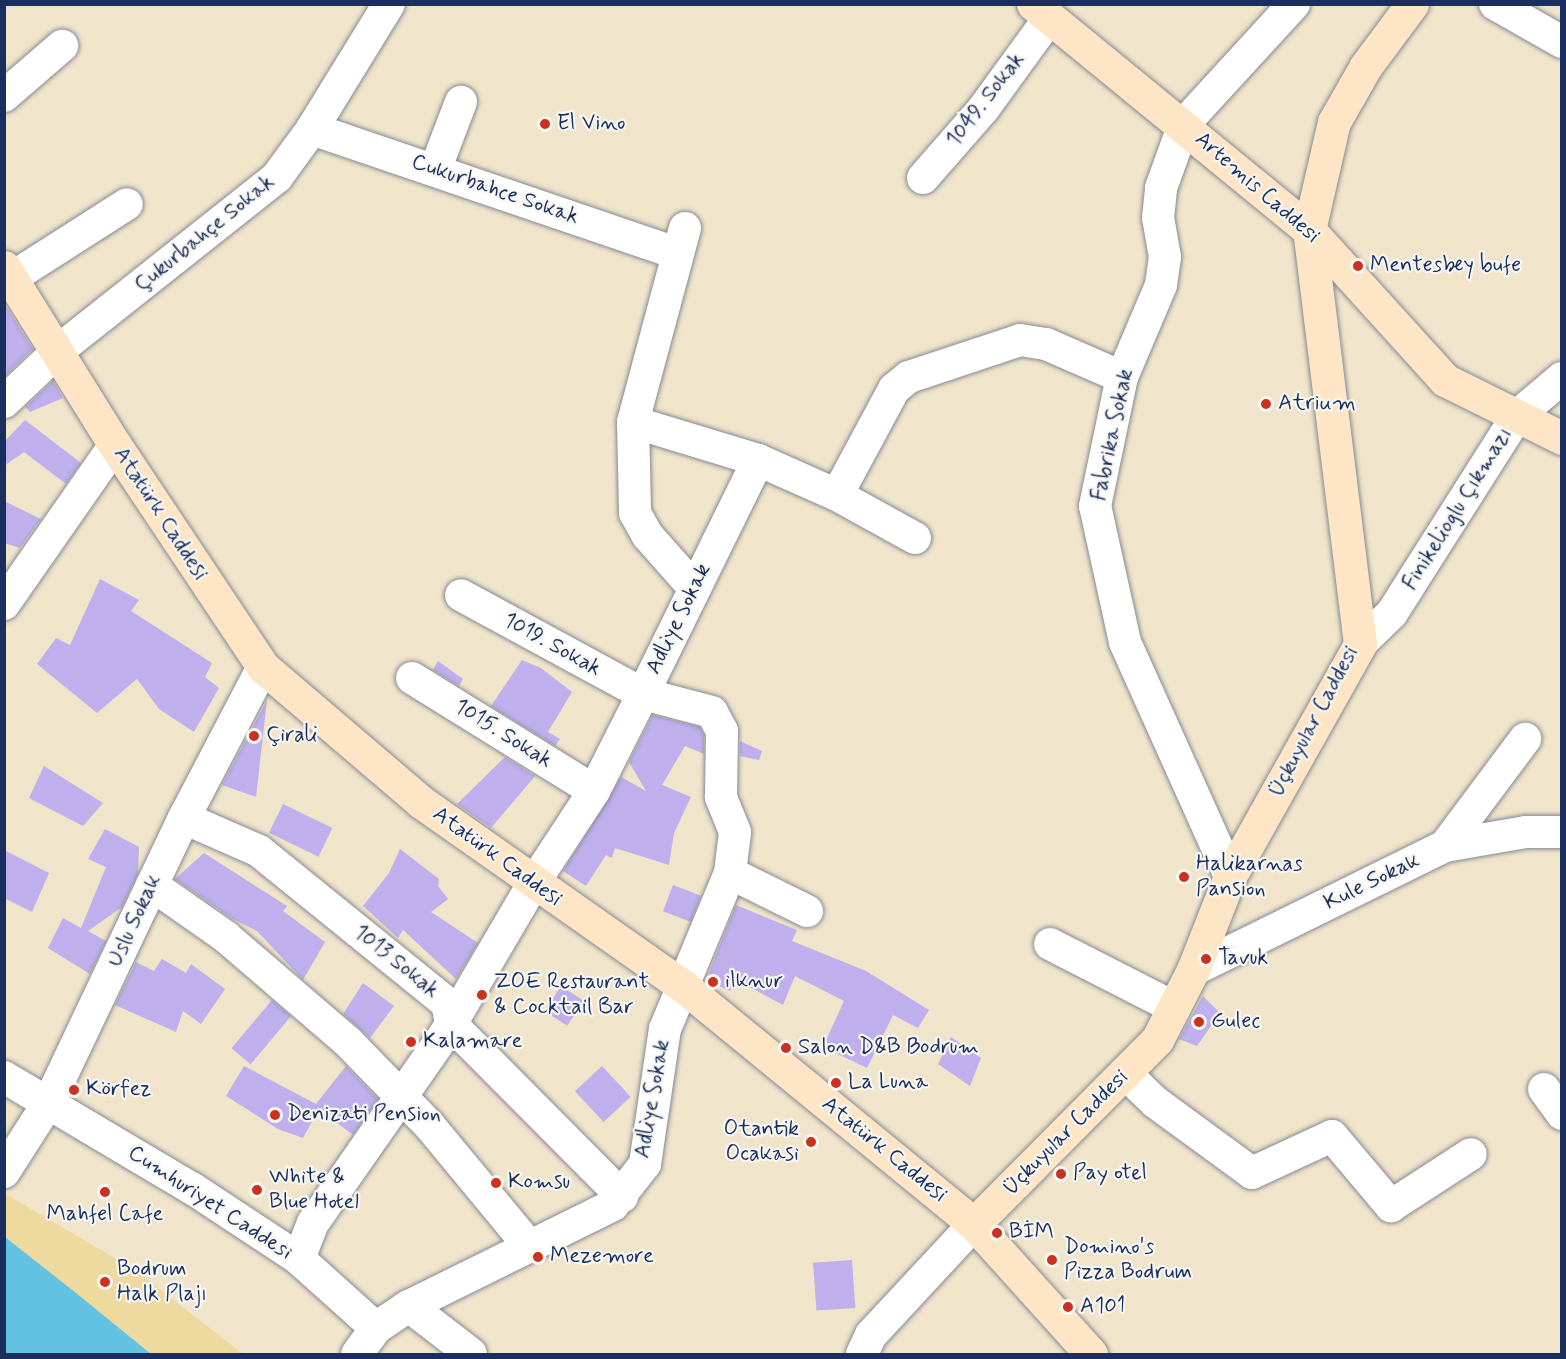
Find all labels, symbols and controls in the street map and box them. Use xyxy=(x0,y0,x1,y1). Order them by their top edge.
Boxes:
street label: 1049. Sokak xyxy=(941,48,1031,152)
place label: El Vino xyxy=(557,111,621,137)
marker: El Vino xyxy=(538,117,552,131)
street label: Artemis Caddesi xyxy=(1188,125,1326,251)
street label: Cukurbahce Sokak xyxy=(409,149,581,231)
street label: Çukurbahçe Sokak xyxy=(130,170,280,298)
place label: Mentesbey bufe xyxy=(1370,253,1520,279)
marker: Mentesbey bufe xyxy=(1351,259,1365,273)
street label: Fabrika Sokak xyxy=(1086,366,1140,504)
place label: Atrium xyxy=(1278,391,1356,417)
marker: Atrium xyxy=(1259,397,1273,411)
street label: Finikelioglu Çıkmazı xyxy=(1397,423,1519,595)
street label: Atatürk Caddesi xyxy=(106,441,214,587)
street label: Adliye Sokak xyxy=(641,559,717,679)
street label: 1019. Sokak xyxy=(498,607,606,683)
street label: Üçkuyular Caddesi xyxy=(1262,640,1366,804)
street label: 1015. Sokak xyxy=(449,694,557,774)
place label: Çirali xyxy=(266,723,318,749)
marker: Çirali xyxy=(247,729,261,743)
street label: Atatürk Caddesi xyxy=(425,800,569,914)
street label: Kule Sokak xyxy=(1320,848,1424,916)
place label: Halikarnas Pansion xyxy=(1196,851,1303,902)
marker: Halikarnas Pansion xyxy=(1177,870,1191,884)
street label: Uslu Sokak xyxy=(102,871,168,971)
street label: 1013 Sokak xyxy=(348,919,444,1005)
place label: Tavuk xyxy=(1218,946,1268,972)
marker: Tavuk xyxy=(1199,952,1213,966)
place label: ZOE Restaurant & Cocktail Bar xyxy=(494,969,649,1020)
place label: ilknur xyxy=(725,969,783,995)
marker: ilknur xyxy=(706,975,720,989)
marker: ZOE Restaurant & Cocktail Bar xyxy=(475,988,489,1002)
place label: Gulec xyxy=(1211,1009,1260,1035)
marker: Gulec xyxy=(1192,1015,1206,1029)
place label: Kalamare xyxy=(423,1029,522,1055)
marker: Kalamare xyxy=(404,1035,418,1049)
place label: Salon D&B Bodrum xyxy=(798,1035,976,1061)
street label: Adliye Sokak xyxy=(630,1038,676,1160)
marker: Salon D&B Bodrum xyxy=(779,1041,793,1055)
street label: Üçkuyular Caddesi xyxy=(996,1063,1136,1203)
place label: La Luna xyxy=(848,1070,925,1096)
marker: La Luna xyxy=(829,1076,843,1090)
place label: Körfez xyxy=(86,1077,151,1103)
marker: Körfez xyxy=(67,1083,81,1097)
street label: Atatürk Caddesi xyxy=(814,1090,954,1210)
place label: Denizati Pension xyxy=(287,1102,441,1128)
marker: Denizati Pension xyxy=(268,1108,282,1122)
place label: Otantik Ocakasi xyxy=(724,1116,799,1168)
marker: Otantik Ocakasi xyxy=(804,1135,818,1149)
street label: Cumhuriyet Caddesi xyxy=(123,1140,297,1266)
place label: Pay otel xyxy=(1073,1161,1150,1187)
place label: White & Blue Hotel xyxy=(269,1164,359,1216)
marker: Pay otel xyxy=(1054,1167,1068,1181)
place label: Komsu xyxy=(508,1170,570,1196)
marker: Komsu xyxy=(489,1176,503,1190)
marker: White & Blue Hotel xyxy=(250,1183,264,1197)
marker: Mahfel Cafe xyxy=(98,1185,112,1199)
place label: Mahfel Cafe xyxy=(46,1202,164,1228)
place label: BİM xyxy=(1009,1220,1054,1246)
marker: BİM xyxy=(990,1226,1004,1240)
place label: Domino's Pizza Bodrum xyxy=(1064,1234,1190,1286)
place label: Mezemore xyxy=(550,1244,654,1270)
marker: Mezemore xyxy=(531,1250,545,1264)
marker: Domino's Pizza Bodrum xyxy=(1045,1253,1059,1267)
place label: Bodrum Halk Plajı xyxy=(117,1256,207,1308)
marker: Bodrum Halk Plajı xyxy=(98,1275,112,1289)
place label: A101 xyxy=(1080,1294,1125,1320)
marker: A101 xyxy=(1061,1300,1075,1314)

